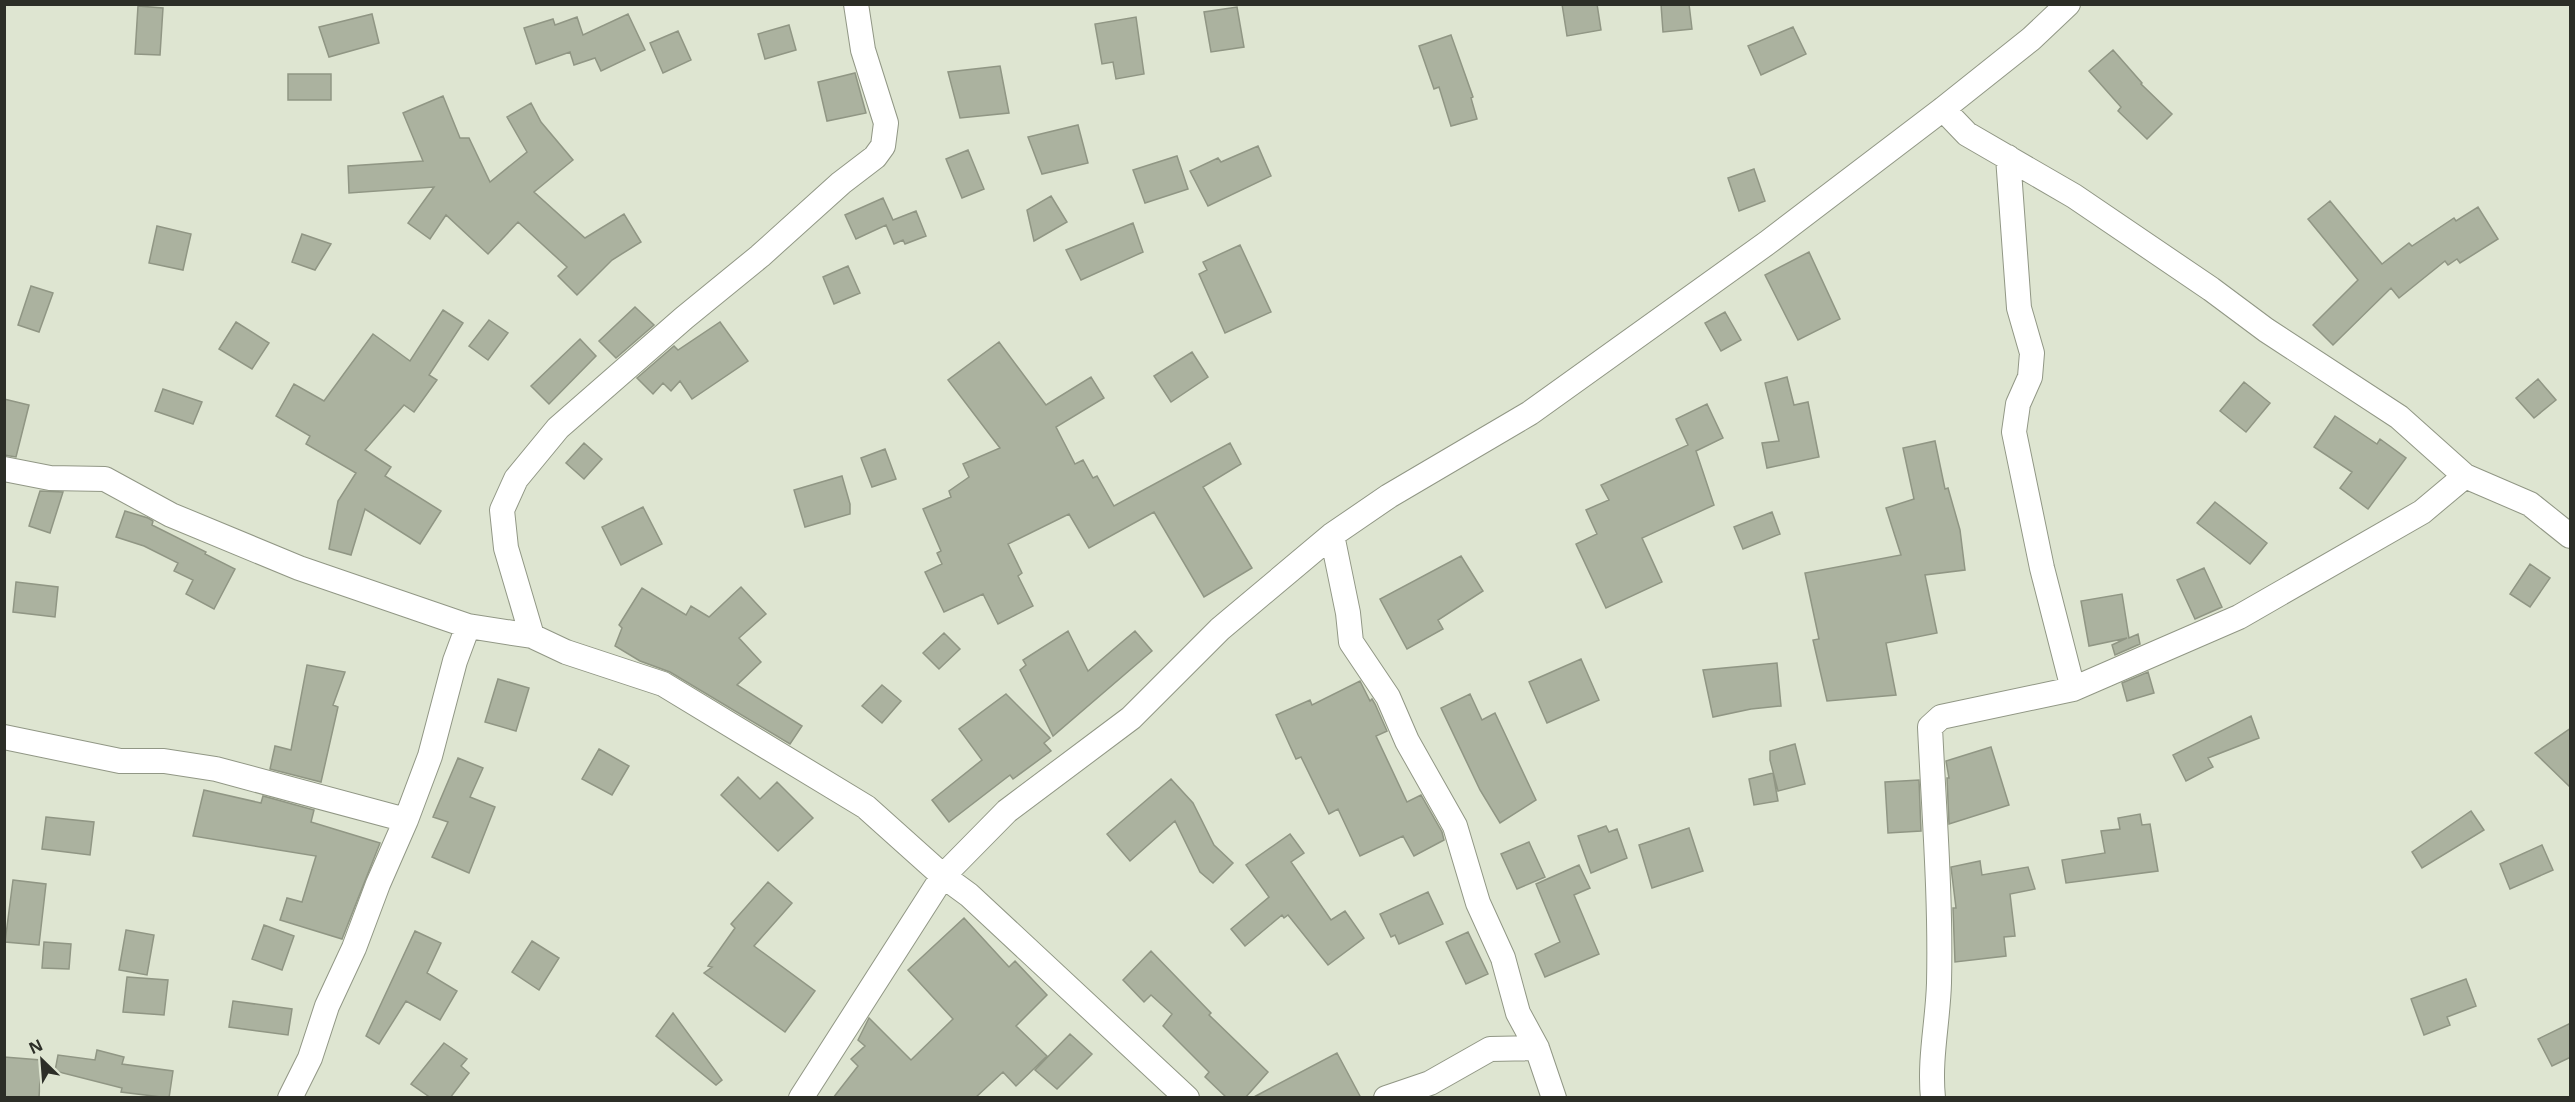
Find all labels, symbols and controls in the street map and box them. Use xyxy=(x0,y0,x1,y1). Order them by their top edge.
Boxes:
north arrow xyxy=(12,1030,72,1090)
text: N xyxy=(25,1034,46,1059)

